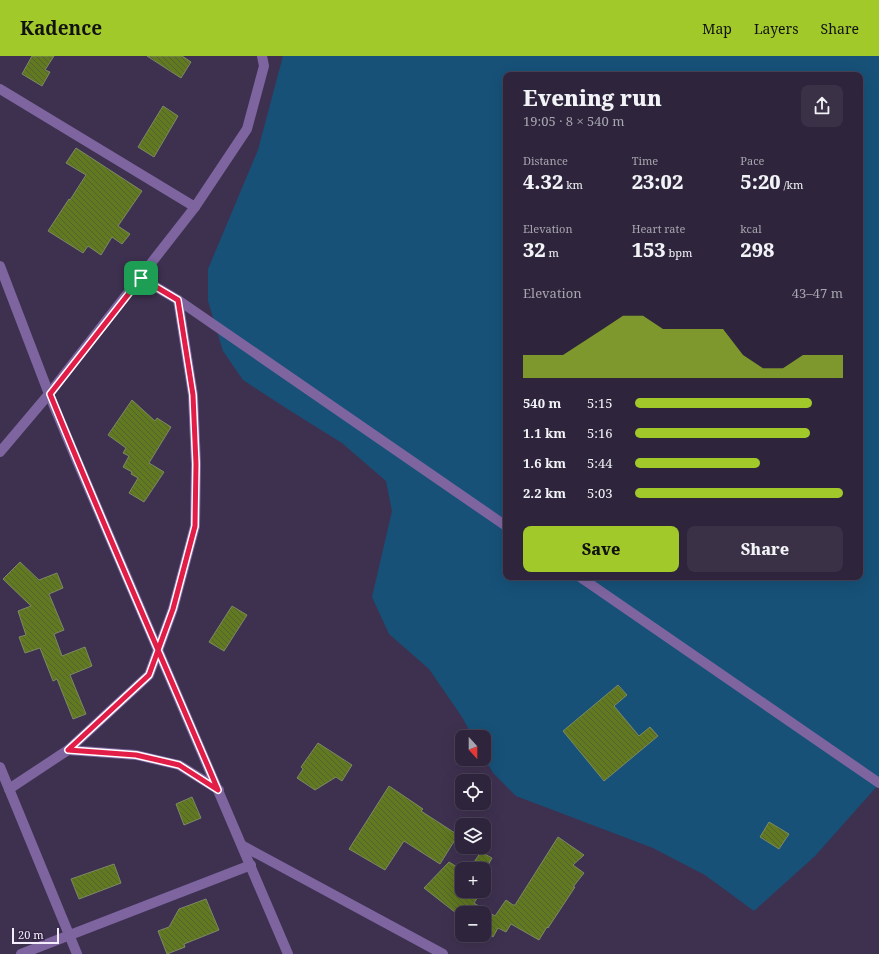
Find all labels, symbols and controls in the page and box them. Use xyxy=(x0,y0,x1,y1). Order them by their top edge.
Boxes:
text: Kadence xyxy=(20,15,102,41)
text: Map xyxy=(702,19,732,38)
text: Layers xyxy=(754,19,799,38)
text: Share xyxy=(821,19,859,38)
text: Evening run xyxy=(523,82,662,112)
button: share xyxy=(801,85,843,127)
text: 19:05 · 8 × 540 m xyxy=(523,112,625,130)
text: Distance xyxy=(523,153,568,168)
text: Time xyxy=(632,153,658,168)
text: Pace xyxy=(740,153,764,168)
text: 4.32 xyxy=(523,168,563,195)
text: 23:02 xyxy=(632,168,683,195)
text: 5:20 xyxy=(740,168,781,195)
text: km xyxy=(563,177,583,192)
text: /km xyxy=(781,177,803,192)
text: Elevation xyxy=(523,221,573,236)
text: Heart rate xyxy=(632,221,685,236)
text: kcal xyxy=(740,221,762,236)
text: 32 xyxy=(523,236,546,263)
text: 153 xyxy=(632,236,666,263)
text: 298 xyxy=(740,236,774,263)
text: m xyxy=(546,245,559,260)
text: bpm xyxy=(666,245,692,260)
pin xyxy=(124,261,158,295)
icon: arrive xyxy=(130,267,152,289)
text: Elevation xyxy=(523,284,582,302)
text: 43–47 m xyxy=(792,284,843,302)
text: 540 m xyxy=(523,394,561,412)
text: 5:15 xyxy=(587,394,613,412)
text: 1.1 km xyxy=(523,424,566,442)
text: 5:16 xyxy=(587,424,613,442)
text: 1.6 km xyxy=(523,454,566,472)
text: 5:44 xyxy=(587,454,613,472)
text: 2.2 km xyxy=(523,484,566,502)
text: 5:03 xyxy=(587,484,613,502)
button: Save xyxy=(523,526,679,572)
button: Share xyxy=(687,526,843,572)
north arrow xyxy=(455,730,491,766)
map controls xyxy=(455,730,491,942)
button: locate xyxy=(455,774,491,810)
button: layers xyxy=(455,818,491,854)
button: + xyxy=(455,862,491,898)
button: − xyxy=(455,906,491,942)
scale bar xyxy=(12,926,59,945)
text: 20 m xyxy=(18,927,44,942)

